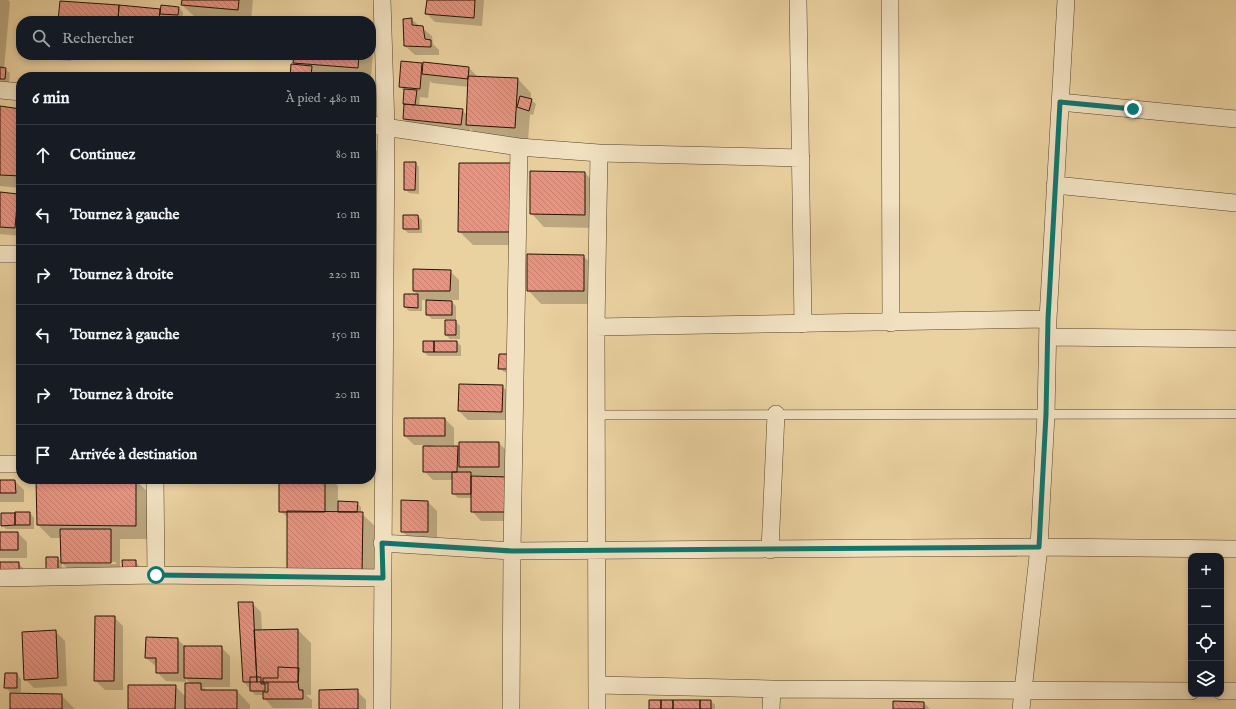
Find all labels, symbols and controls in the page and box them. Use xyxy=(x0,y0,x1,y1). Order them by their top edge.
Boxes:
search box xyxy=(16,16,376,60)
icon: search xyxy=(30,27,52,49)
text: Rechercher xyxy=(62,29,134,48)
text: 6 min xyxy=(32,88,70,109)
text: À pied · 480 m xyxy=(286,90,360,107)
route end xyxy=(1124,100,1142,118)
icon: ahead xyxy=(32,144,54,166)
text: Continuez xyxy=(70,145,135,164)
text: 80 m xyxy=(336,146,360,163)
icon: left xyxy=(32,204,54,226)
text: Tournez à gauche xyxy=(70,205,179,224)
text: 10 m xyxy=(336,206,360,223)
icon: right xyxy=(32,264,54,286)
text: Tournez à droite xyxy=(70,265,173,284)
text: 220 m xyxy=(329,266,360,283)
icon: left xyxy=(32,324,54,346)
text: Tournez à gauche xyxy=(70,325,179,344)
text: 150 m xyxy=(331,326,360,343)
icon: right xyxy=(32,384,54,406)
text: Tournez à droite xyxy=(70,385,173,404)
text: 20 m xyxy=(335,386,360,403)
icon: arrive xyxy=(32,444,54,466)
text: Arrivée à destination xyxy=(70,445,197,464)
map controls xyxy=(1188,553,1224,697)
button: + xyxy=(1188,553,1224,589)
route start xyxy=(147,566,165,584)
button: − xyxy=(1188,589,1224,625)
button: locate xyxy=(1188,625,1224,661)
button: layers xyxy=(1188,661,1224,697)

